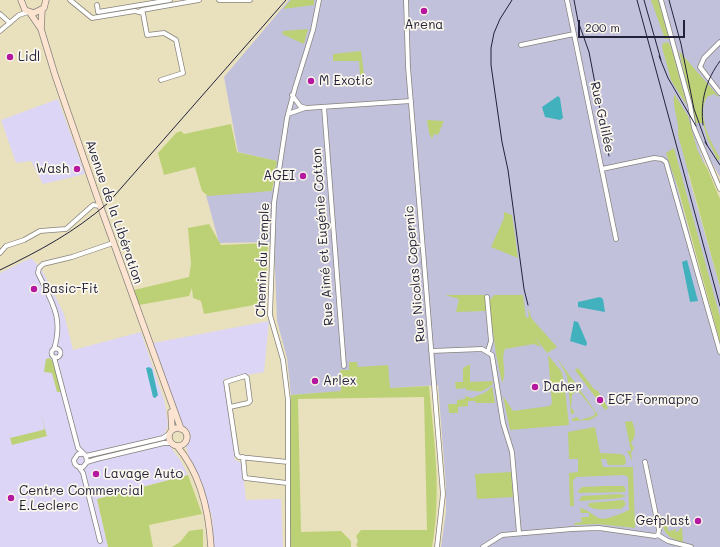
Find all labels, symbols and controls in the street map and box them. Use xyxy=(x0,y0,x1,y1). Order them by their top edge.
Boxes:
marker: Arena xyxy=(419,6,429,16)
scale bar xyxy=(580,12,687,38)
place label: Arena xyxy=(405,17,443,33)
text: 200 m xyxy=(585,19,620,35)
place label: Lidl xyxy=(18,49,40,65)
marker: Lidl xyxy=(5,52,15,62)
place label: M Exotic xyxy=(319,73,373,89)
marker: M Exotic xyxy=(306,76,316,86)
street label: Rue Galilée xyxy=(587,80,617,154)
street label: Avenue de la Libération xyxy=(82,138,146,286)
street label: Rue Aimé et Eugénie Cotton xyxy=(309,148,337,326)
place label: Wash xyxy=(36,161,69,177)
marker: Wash xyxy=(72,164,82,174)
place label: AGEI xyxy=(263,168,295,184)
marker: AGEI xyxy=(298,171,308,181)
street label: Chemin du Temple xyxy=(253,202,273,318)
street label: Rue Nicolas Copernic xyxy=(401,205,429,343)
place label: Basic-Fit xyxy=(42,281,99,297)
marker: Basic-Fit xyxy=(29,284,39,294)
place label: Arlex xyxy=(323,373,356,389)
marker: Arlex xyxy=(310,376,320,386)
place label: Daher xyxy=(543,379,582,395)
marker: Daher xyxy=(530,382,540,392)
place label: ECF Formapro xyxy=(608,392,698,408)
marker: ECF Formapro xyxy=(595,395,605,405)
place label: Lavage Auto xyxy=(104,466,183,482)
marker: Lavage Auto xyxy=(91,469,101,479)
place label: Centre Commercial E.Leclerc xyxy=(19,483,143,514)
marker: Centre Commercial E.Leclerc xyxy=(6,493,16,503)
place label: Gefplast xyxy=(636,513,690,529)
marker: Gefplast xyxy=(693,516,703,526)

